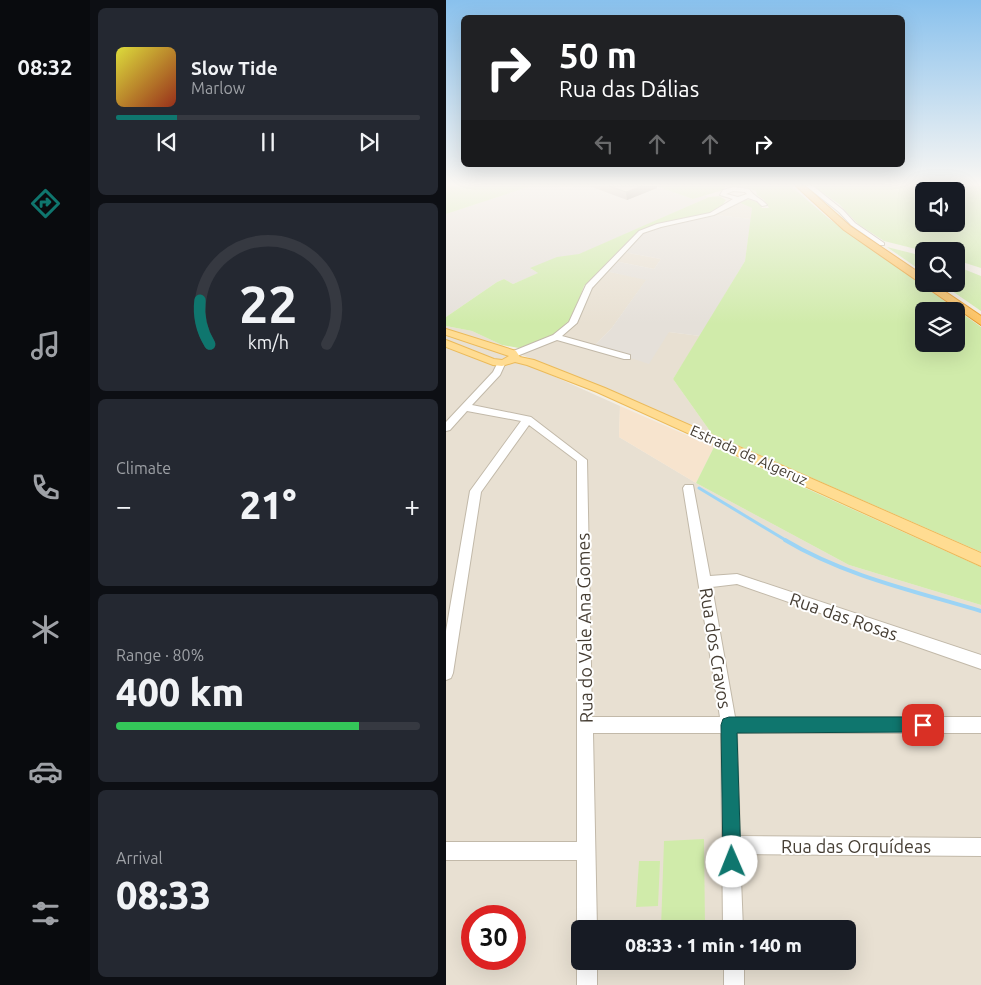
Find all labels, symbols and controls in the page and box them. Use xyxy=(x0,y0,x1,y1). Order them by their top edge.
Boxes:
icon: right xyxy=(476,35,541,100)
text: 50 m xyxy=(559,35,637,75)
text: 08:32 xyxy=(17,54,73,79)
text: Slow Tide xyxy=(191,57,278,79)
text: Rua das Dálias xyxy=(559,76,699,101)
text: Marlow xyxy=(191,79,245,97)
icon: previous xyxy=(153,128,181,156)
icon: pause xyxy=(254,128,282,156)
icon: next xyxy=(355,128,383,156)
icon: left xyxy=(590,130,618,158)
icon: ahead xyxy=(643,130,671,158)
icon: ahead xyxy=(696,130,724,158)
icon: right xyxy=(749,130,777,158)
map controls xyxy=(915,182,965,352)
button: sound xyxy=(915,182,965,232)
icon: directions xyxy=(28,186,63,221)
button: search xyxy=(915,242,965,292)
text: 22 xyxy=(239,275,297,333)
button: layers xyxy=(915,302,965,352)
icon: music xyxy=(28,328,63,363)
text: km/h xyxy=(247,332,289,352)
street label: Estrada de Algeruz xyxy=(688,422,810,488)
text: Climate xyxy=(116,459,171,477)
icon: phone xyxy=(28,470,63,505)
text: 21° xyxy=(240,484,296,526)
text: − xyxy=(116,490,132,521)
text: + xyxy=(404,490,420,521)
street label: Rua do Vale Ana Gomes xyxy=(572,533,596,723)
street label: Rua dos Cravos xyxy=(697,586,735,710)
street label: Rua das Rosas xyxy=(787,588,901,644)
icon: climate xyxy=(28,612,63,647)
text: Range · 80% xyxy=(116,646,204,664)
text: 400 km xyxy=(116,671,244,713)
pin xyxy=(902,704,944,746)
icon: arrive xyxy=(909,711,937,739)
icon: car xyxy=(28,754,63,789)
position arrow xyxy=(705,835,757,887)
street label: Rua das Orquídeas xyxy=(781,836,931,856)
text: Arrival xyxy=(116,849,163,867)
text: 08:33 xyxy=(116,874,211,916)
icon: filters xyxy=(28,896,63,931)
speed limit sign: 30 xyxy=(461,905,526,970)
text: 08:33 · 1 min · 140 m xyxy=(625,934,802,956)

